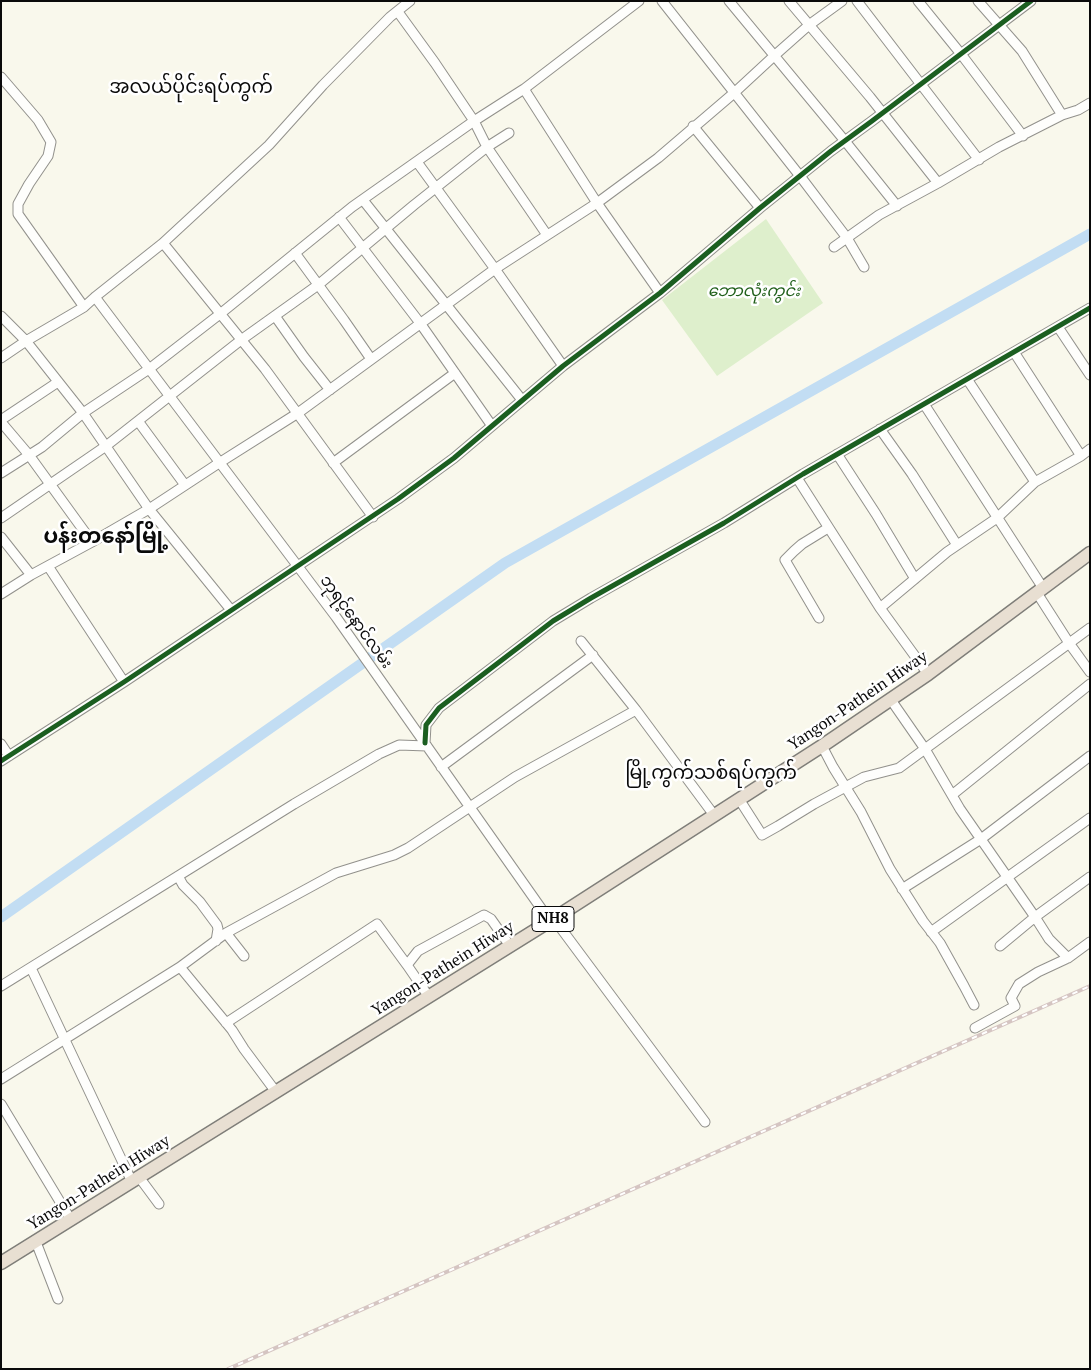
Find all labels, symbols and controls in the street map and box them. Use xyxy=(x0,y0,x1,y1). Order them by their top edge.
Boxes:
district label: အလယ်ပိုင်းရပ်ကွက် xyxy=(109,77,273,99)
park label: ဘောလုံးကွင်း xyxy=(708,281,800,301)
district label: ပန်းတနော်မြို့ xyxy=(44,524,168,550)
street label: ဘုရင့်နောင်လမ်း xyxy=(316,572,396,672)
street label: Yangon-Pathein Hiway xyxy=(785,647,931,755)
district label: မြို့ကွက်သစ်ရပ်ကွက် xyxy=(625,763,797,785)
road number: NH8 xyxy=(532,906,574,932)
street label: Yangon-Pathein Hiway xyxy=(369,918,517,1020)
street label: Yangon-Pathein Hiway xyxy=(25,1132,173,1234)

